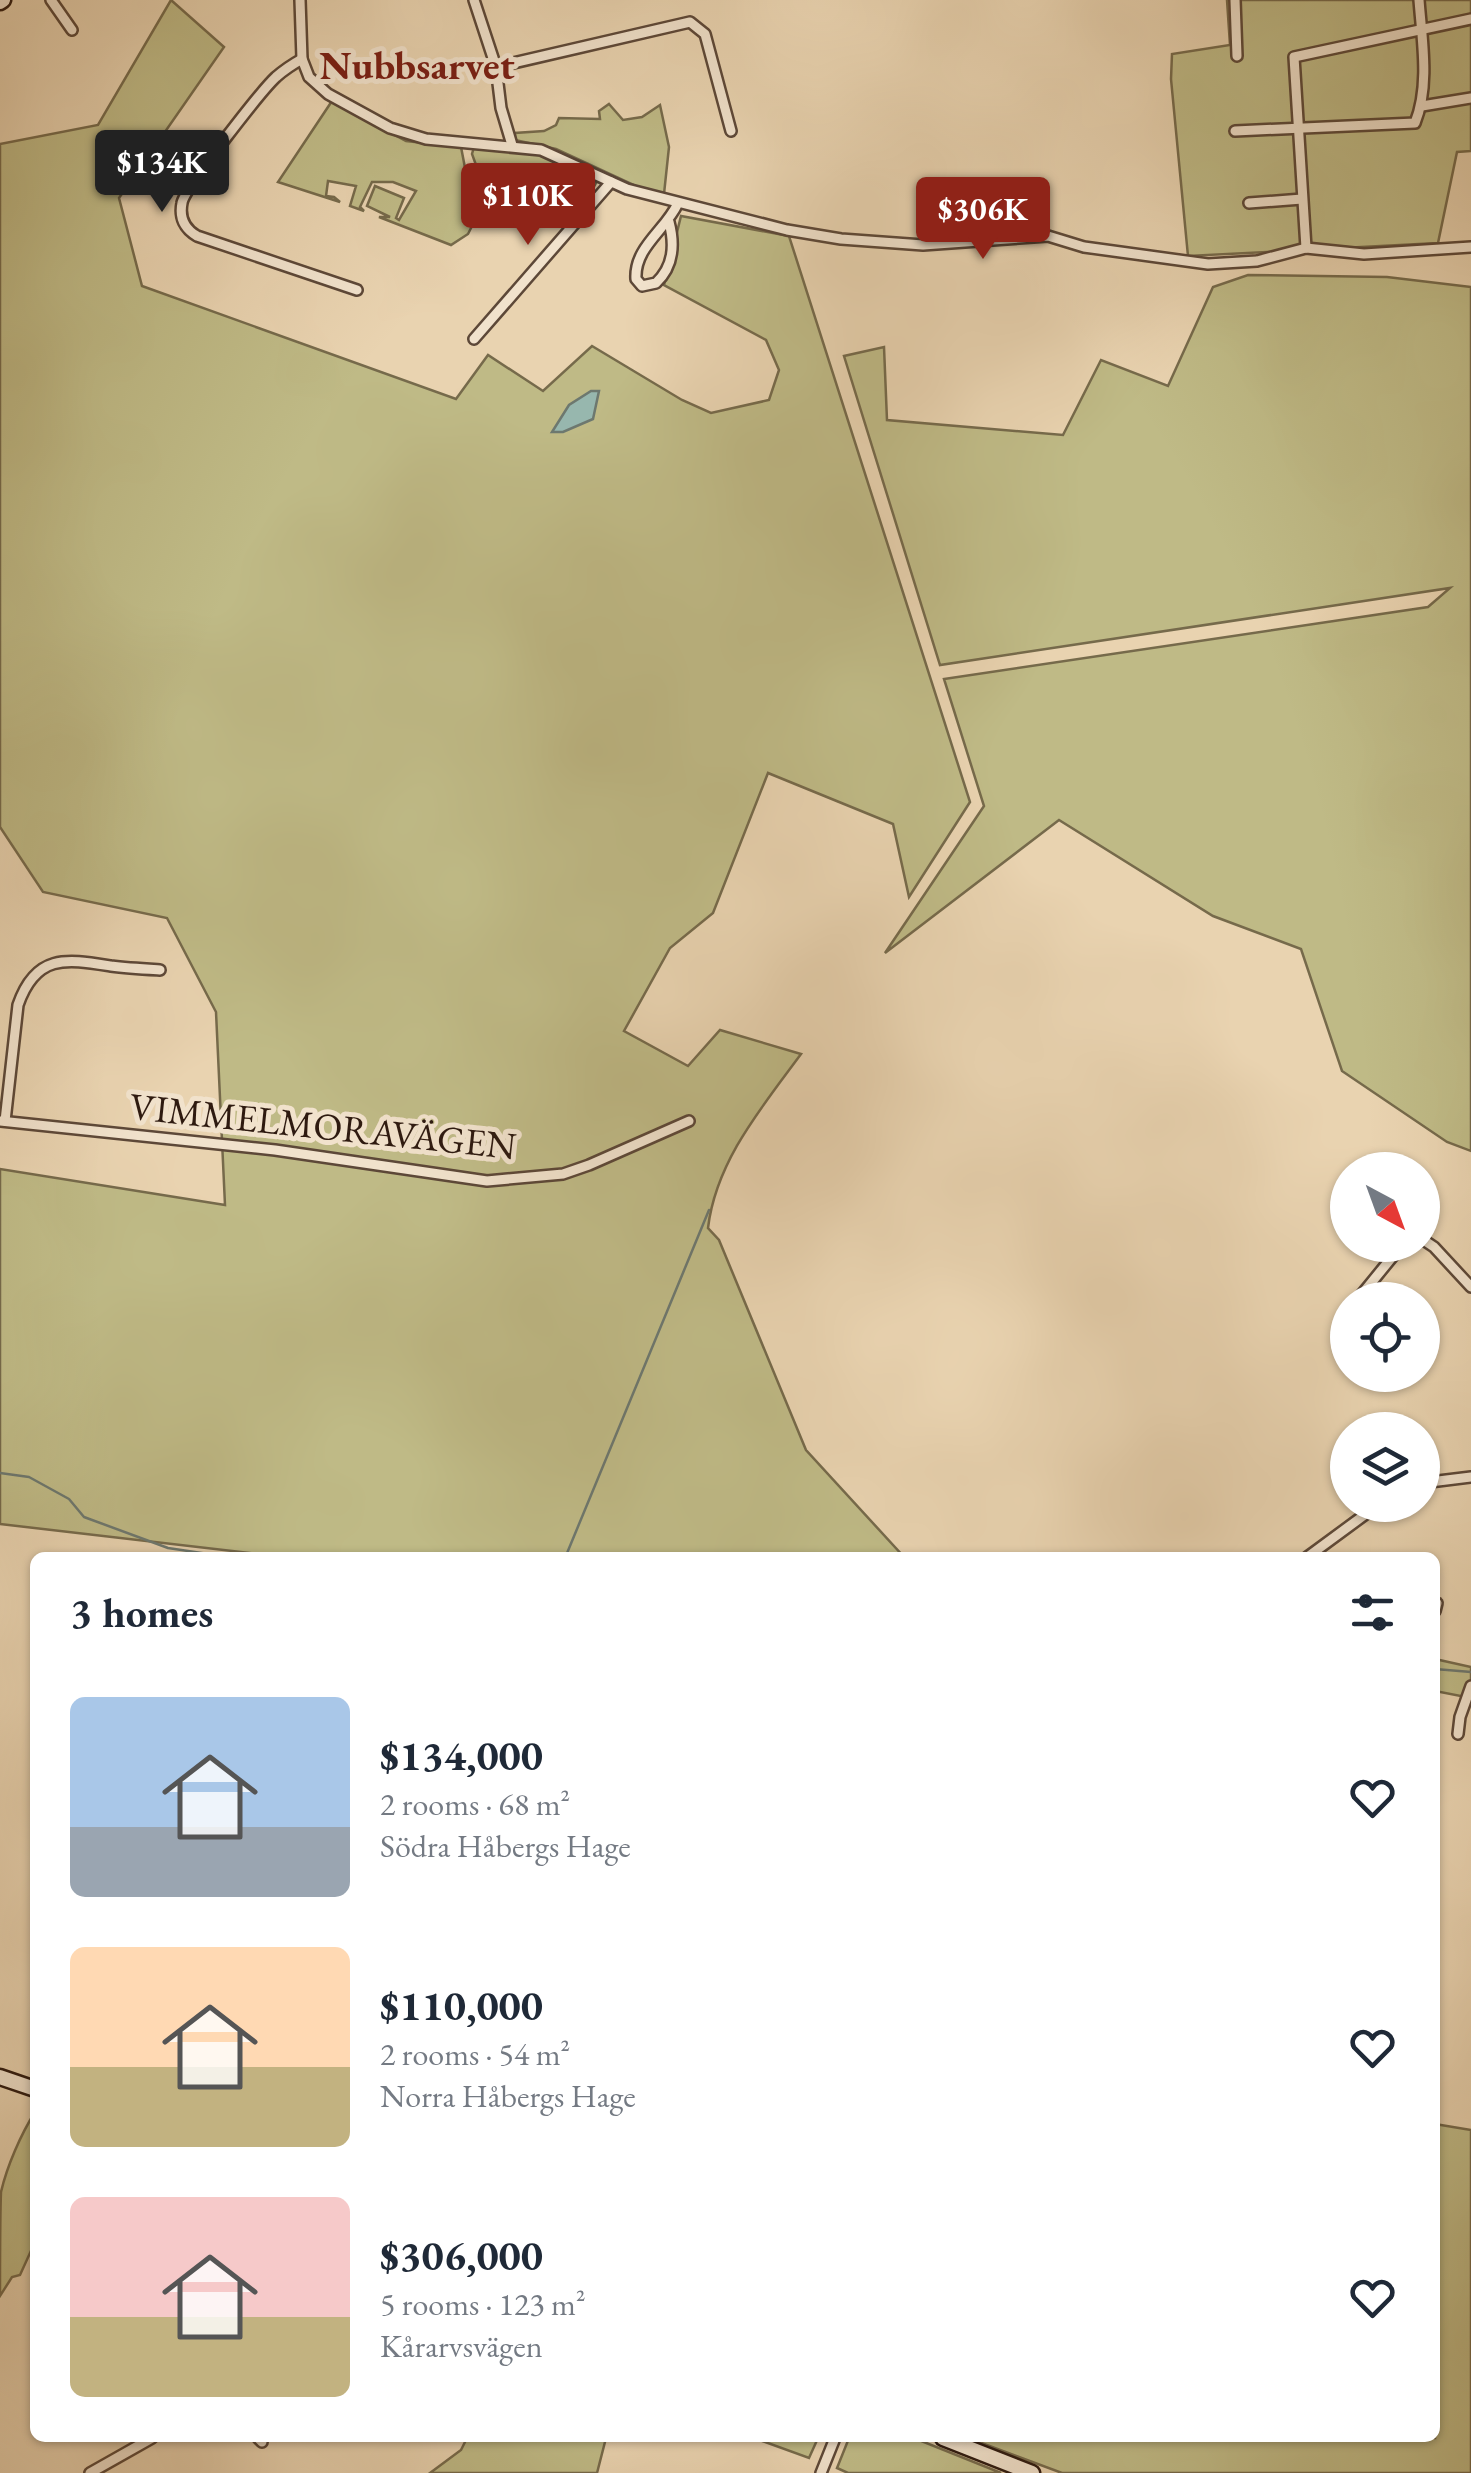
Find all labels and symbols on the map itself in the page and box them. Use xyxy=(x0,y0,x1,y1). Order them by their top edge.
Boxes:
district label: Nubbsarvet xyxy=(319,39,515,91)
pin: $134K xyxy=(92,130,232,215)
pin: $110K xyxy=(458,163,598,248)
pin: $306K xyxy=(913,177,1053,262)
street label: VIMMELMORAVÄGEN xyxy=(127,1081,519,1170)
north arrow xyxy=(1330,1152,1440,1262)

